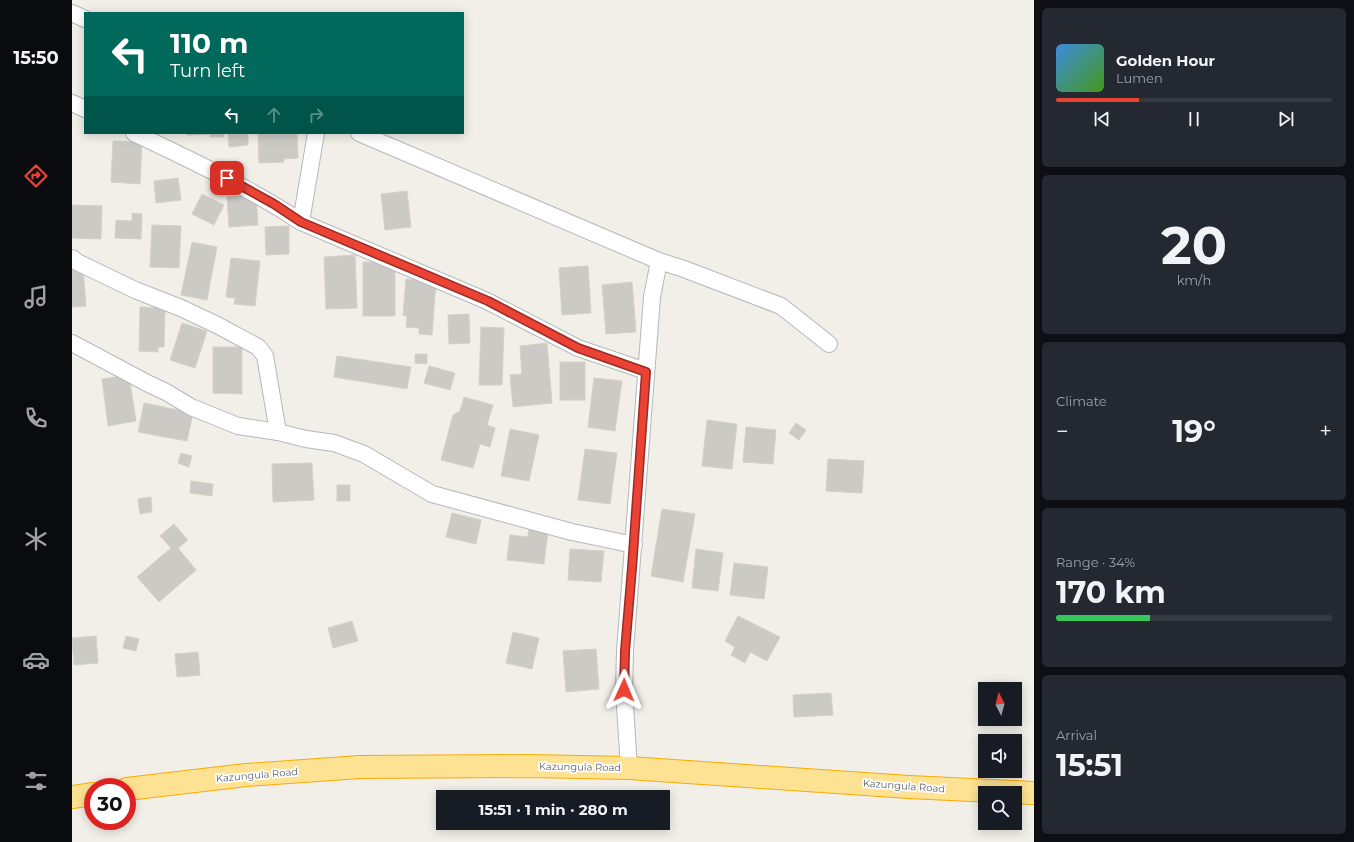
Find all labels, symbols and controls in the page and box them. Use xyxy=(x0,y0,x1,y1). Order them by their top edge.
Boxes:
text: 110 m xyxy=(170,26,248,60)
icon: left xyxy=(104,28,156,80)
text: 15:50 xyxy=(13,47,59,69)
text: Golden Hour xyxy=(1116,51,1215,70)
text: Turn left xyxy=(170,60,245,82)
text: Lumen xyxy=(1116,70,1163,86)
icon: left xyxy=(221,104,243,126)
icon: ahead xyxy=(263,104,285,126)
icon: right xyxy=(305,104,327,126)
icon: previous xyxy=(1091,108,1113,130)
icon: pause xyxy=(1183,108,1205,130)
icon: next xyxy=(1275,108,1297,130)
pin xyxy=(210,161,244,195)
icon: directions xyxy=(22,162,50,190)
icon: arrive xyxy=(216,167,238,189)
text: 20 xyxy=(1161,214,1227,277)
text: km/h xyxy=(1177,272,1211,288)
icon: music xyxy=(22,283,50,311)
text: Climate xyxy=(1056,393,1107,409)
icon: phone xyxy=(22,404,50,432)
text: 19° xyxy=(1172,413,1216,450)
text: − xyxy=(1056,418,1069,445)
text: + xyxy=(1319,418,1332,445)
icon: climate xyxy=(22,525,50,553)
text: Range · 34% xyxy=(1056,554,1135,570)
text: 170 km xyxy=(1056,574,1166,611)
icon: car xyxy=(22,646,50,674)
position arrow xyxy=(603,669,645,711)
north arrow xyxy=(978,682,1022,726)
map controls xyxy=(978,682,1022,830)
text: Arrival xyxy=(1056,727,1097,743)
button: sound xyxy=(978,734,1022,778)
text: 15:51 xyxy=(1056,747,1123,784)
street label: Kazungula Road xyxy=(539,760,621,774)
street label: Kazungula Road xyxy=(215,765,299,785)
icon: filters xyxy=(22,767,50,795)
street label: Kazungula Road xyxy=(862,777,946,795)
speed limit sign: 30 xyxy=(84,778,136,830)
button: search xyxy=(978,786,1022,830)
text: 15:51 · 1 min · 280 m xyxy=(478,800,628,819)

